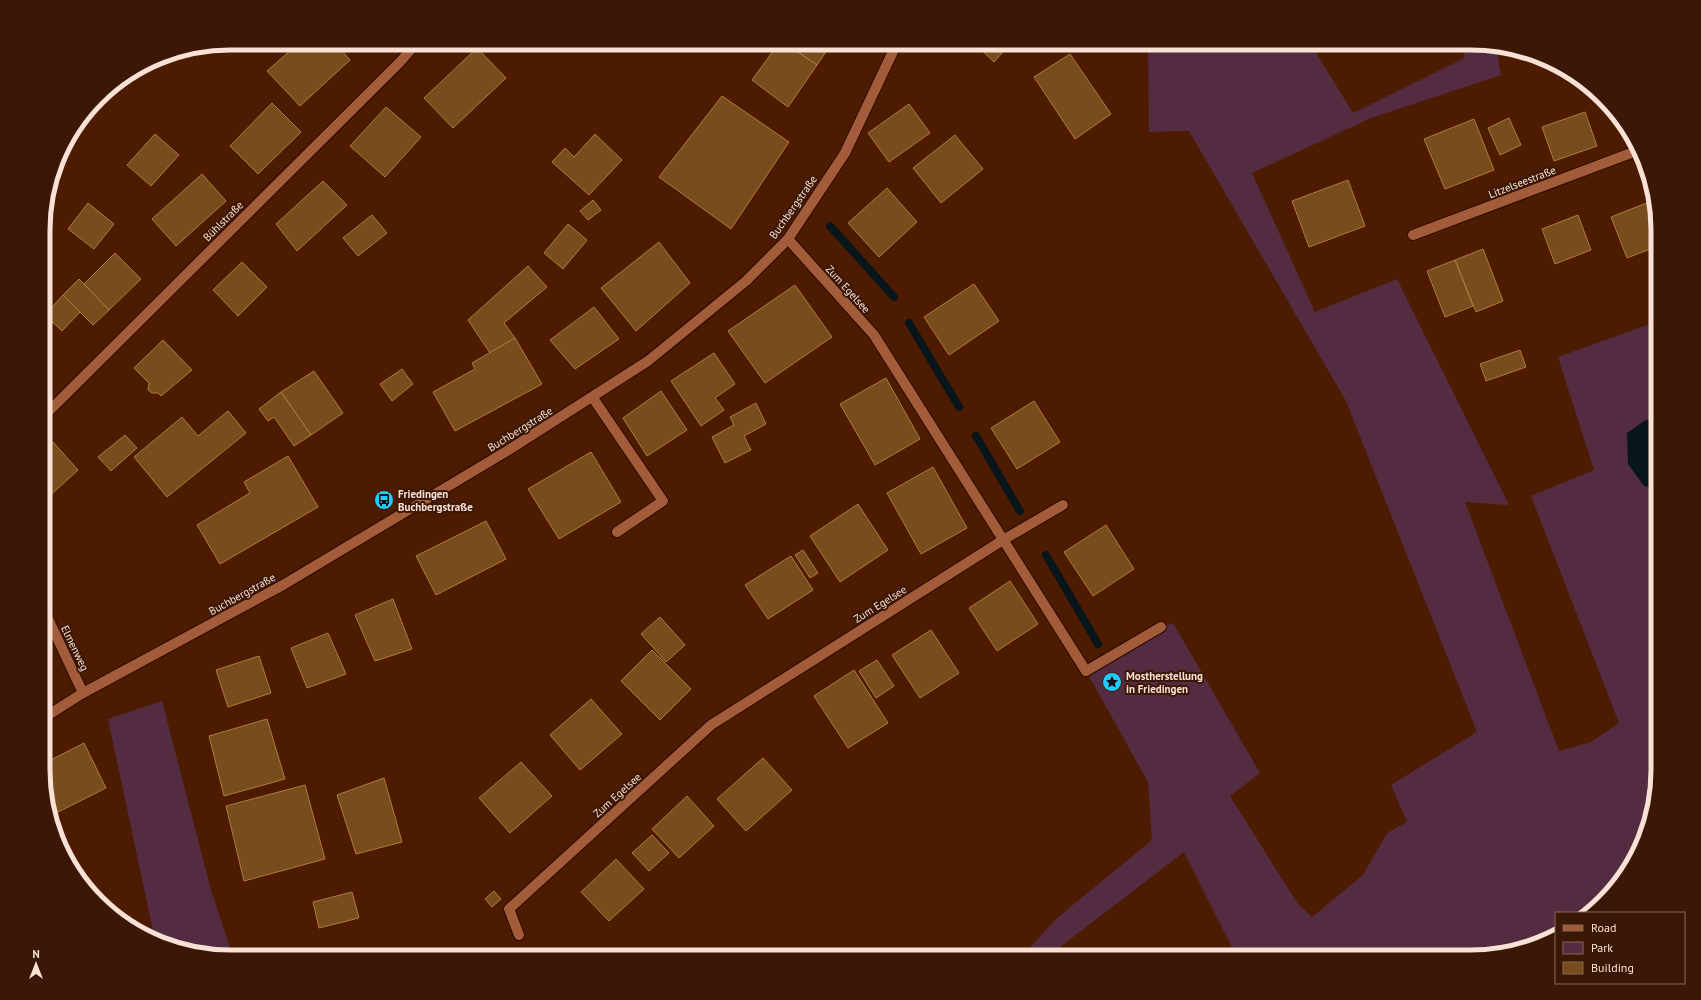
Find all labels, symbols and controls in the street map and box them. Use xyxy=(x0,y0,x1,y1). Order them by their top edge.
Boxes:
street label: Litzelseestraße xyxy=(1486,163,1558,201)
street label: Buchbergstraße xyxy=(766,172,820,241)
street label: Bühlstraße xyxy=(200,198,246,244)
street label: Zum Egelsee xyxy=(823,262,873,316)
street label: Buchbergstraße xyxy=(485,403,556,455)
place label: Friedingen Buchbergstraße xyxy=(398,487,473,514)
bus stop icon: Friedingen Buchbergstraße xyxy=(373,489,395,511)
street label: Buchbergstraße xyxy=(206,570,278,618)
street label: Zum Egelsee xyxy=(851,582,909,626)
street label: Elmenweg xyxy=(58,623,92,673)
place label: Mostherstellung in Friedingen xyxy=(1126,669,1203,696)
place icon: Mostherstellung in Friedingen xyxy=(1101,671,1123,693)
street label: Zum Egelsee xyxy=(590,770,644,820)
legend xyxy=(1555,912,1685,984)
text: Road xyxy=(1591,920,1616,935)
text: Park xyxy=(1591,940,1613,955)
north arrow xyxy=(16,944,56,984)
text: N xyxy=(32,947,40,961)
text: Building xyxy=(1591,960,1634,975)

